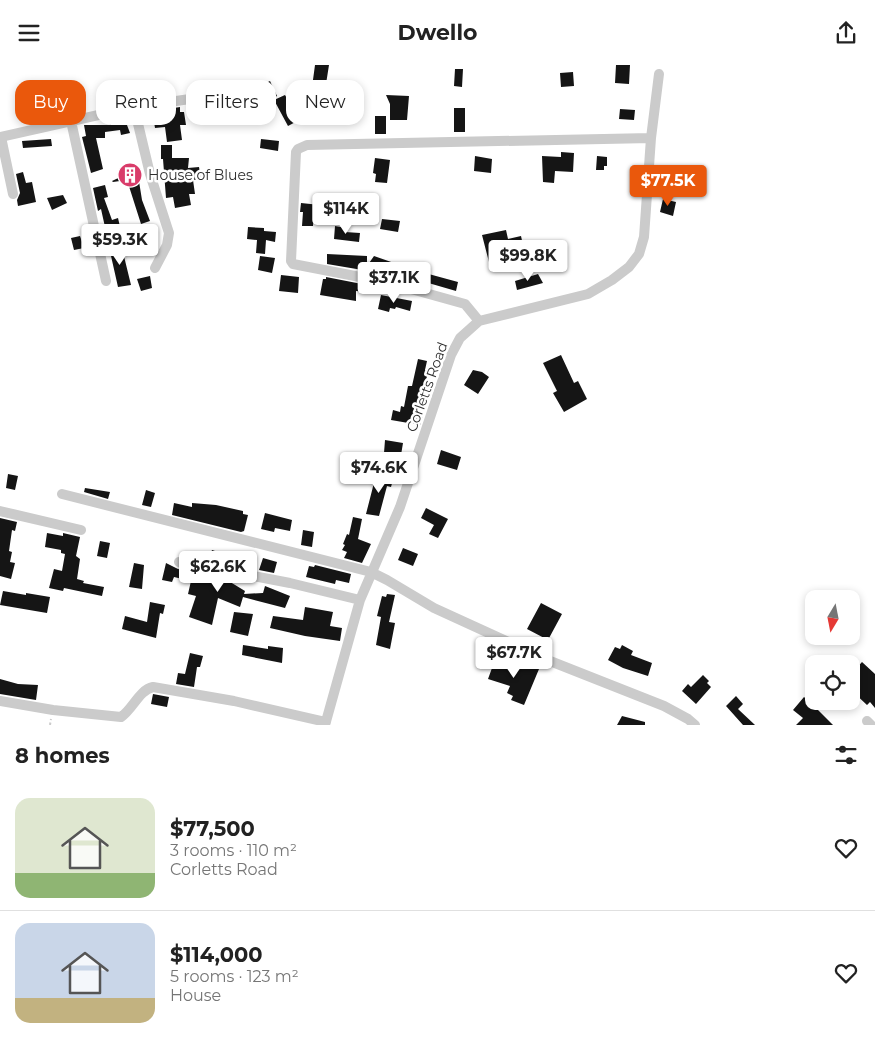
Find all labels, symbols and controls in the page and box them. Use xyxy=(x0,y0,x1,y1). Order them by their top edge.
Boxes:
icon: menu xyxy=(15,19,43,47)
text: Dwello xyxy=(398,19,478,46)
icon: share xyxy=(832,19,860,47)
chip: Buy xyxy=(15,80,86,125)
chip: Rent xyxy=(96,80,176,125)
chip: Filters xyxy=(186,80,276,125)
chip: New xyxy=(286,80,364,125)
building icon: House of Blues xyxy=(117,162,143,188)
pin: $77.5K xyxy=(627,165,709,207)
place label: House of Blues xyxy=(148,166,253,184)
text: $77.5K xyxy=(641,171,695,190)
pin: $114K xyxy=(311,193,381,235)
text: $114K xyxy=(323,199,369,218)
pin: $59.3K xyxy=(79,223,161,266)
text: $59.3K xyxy=(92,230,148,249)
pin: $99.8K xyxy=(487,239,569,282)
text: $99.8K xyxy=(500,246,556,265)
pin: $37.1K xyxy=(353,261,435,304)
text: $37.1K xyxy=(369,268,419,287)
street label: Corletts Road xyxy=(402,340,452,434)
pin: $74.6K xyxy=(338,451,420,494)
text: $74.6K xyxy=(351,458,407,477)
pin: $62.6K xyxy=(177,551,259,593)
text: $62.6K xyxy=(190,557,246,576)
north arrow xyxy=(805,590,860,645)
map controls xyxy=(805,590,860,710)
pin: $67.7K xyxy=(473,637,555,679)
text: $67.7K xyxy=(486,643,542,662)
button: locate xyxy=(805,655,860,710)
icon: filters xyxy=(832,741,860,769)
text: 8 homes xyxy=(15,743,110,768)
text: $77,500 xyxy=(170,816,255,841)
icon: home xyxy=(55,818,115,878)
icon: heart xyxy=(832,834,860,862)
text: 3 rooms · 110 m² xyxy=(170,841,297,860)
text: Corletts Road xyxy=(170,860,278,879)
text: $114,000 xyxy=(170,942,263,967)
icon: home xyxy=(55,943,115,1003)
icon: heart xyxy=(832,959,860,987)
text: 5 rooms · 123 m² xyxy=(170,967,299,986)
text: House xyxy=(170,986,221,1005)

